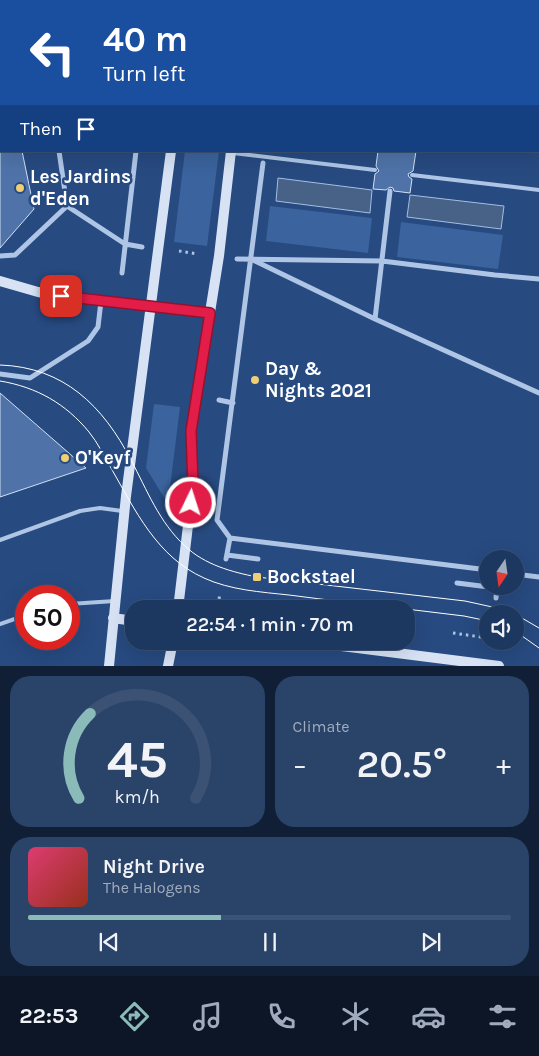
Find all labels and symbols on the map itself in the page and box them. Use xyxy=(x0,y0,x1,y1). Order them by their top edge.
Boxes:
place label: Les Jardins d'Eden xyxy=(30,166,131,210)
marker: Les Jardins d'Eden xyxy=(14,182,26,194)
pin xyxy=(40,275,82,317)
place label: Day & Nights 2021 xyxy=(265,358,372,402)
marker: Day & Nights 2021 xyxy=(249,374,261,386)
place label: O'Keyf xyxy=(75,447,131,469)
marker: O'Keyf xyxy=(59,452,71,464)
position arrow xyxy=(164,476,216,528)
north arrow xyxy=(479,550,524,595)
place label: Bockstael xyxy=(267,566,356,588)
marker: Bockstael xyxy=(251,571,263,583)
speed limit sign: 50 xyxy=(15,585,80,650)

